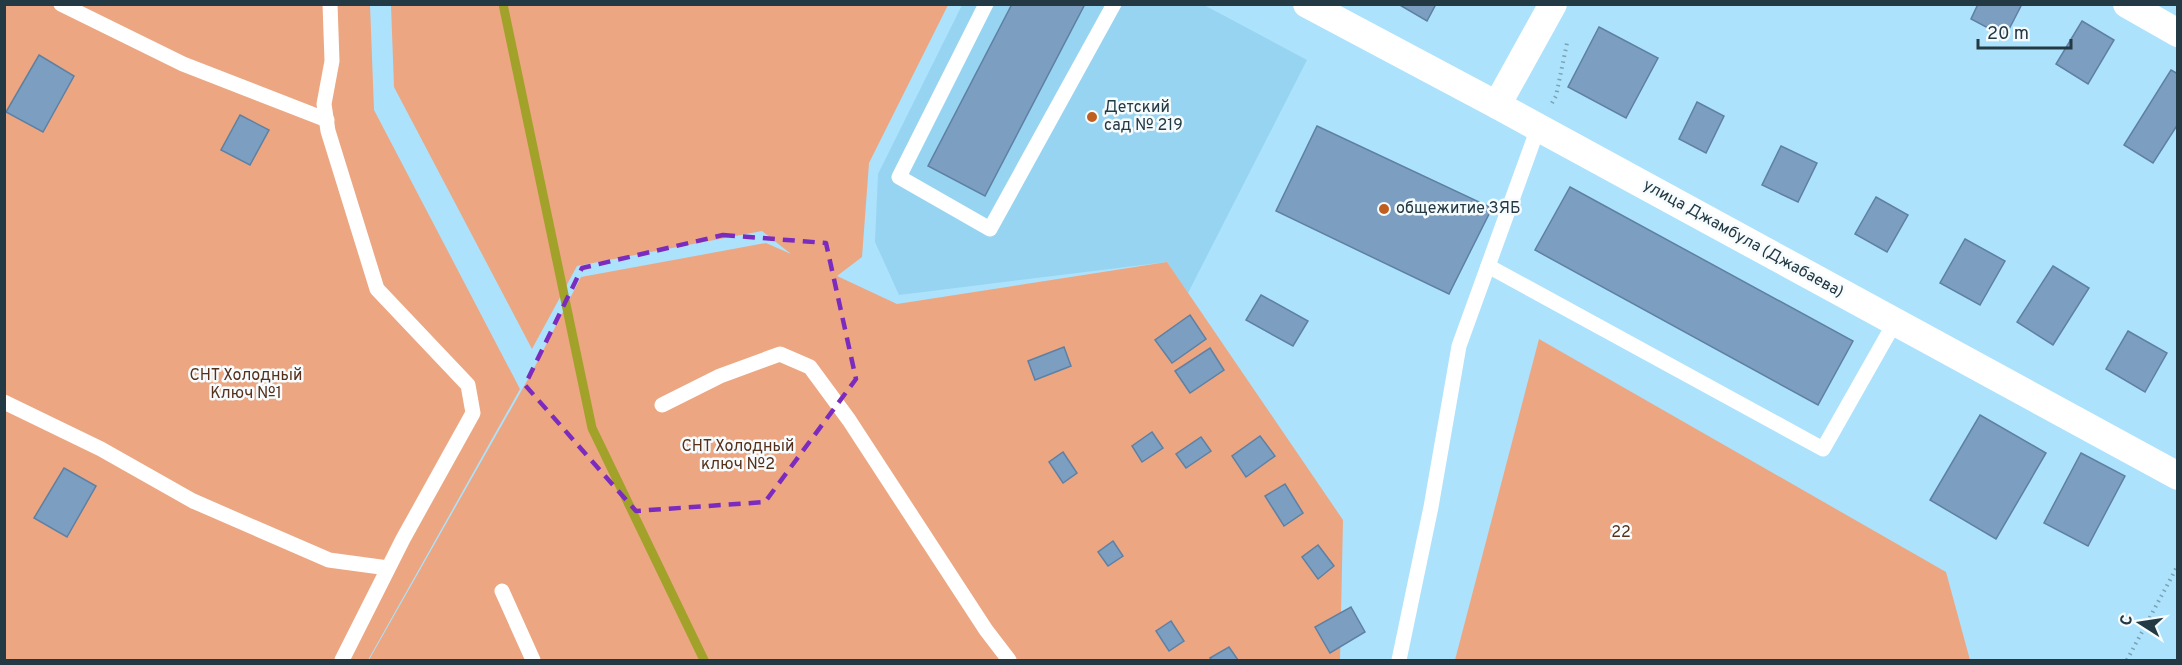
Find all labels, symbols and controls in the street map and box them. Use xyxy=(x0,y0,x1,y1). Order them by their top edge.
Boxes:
scale bar xyxy=(1978,12,2071,50)
text: 20 m xyxy=(1987,23,2029,46)
place label: Детский сад № 219 xyxy=(1104,98,1183,136)
marker: Детский сад № 219 xyxy=(1085,110,1099,124)
street label: улица Джамбула (Джабаева) xyxy=(1639,175,1847,303)
place label: общежитие ЗЯБ xyxy=(1396,199,1521,219)
marker: общежитие ЗЯБ xyxy=(1377,202,1391,216)
park label: СНТ Холодный Ключ №1 xyxy=(189,366,303,404)
park label: СНТ Холодный ключ №2 xyxy=(681,437,795,475)
park label: 22 xyxy=(1611,523,1631,543)
north arrow xyxy=(2110,593,2170,653)
text: С xyxy=(2116,613,2138,627)

